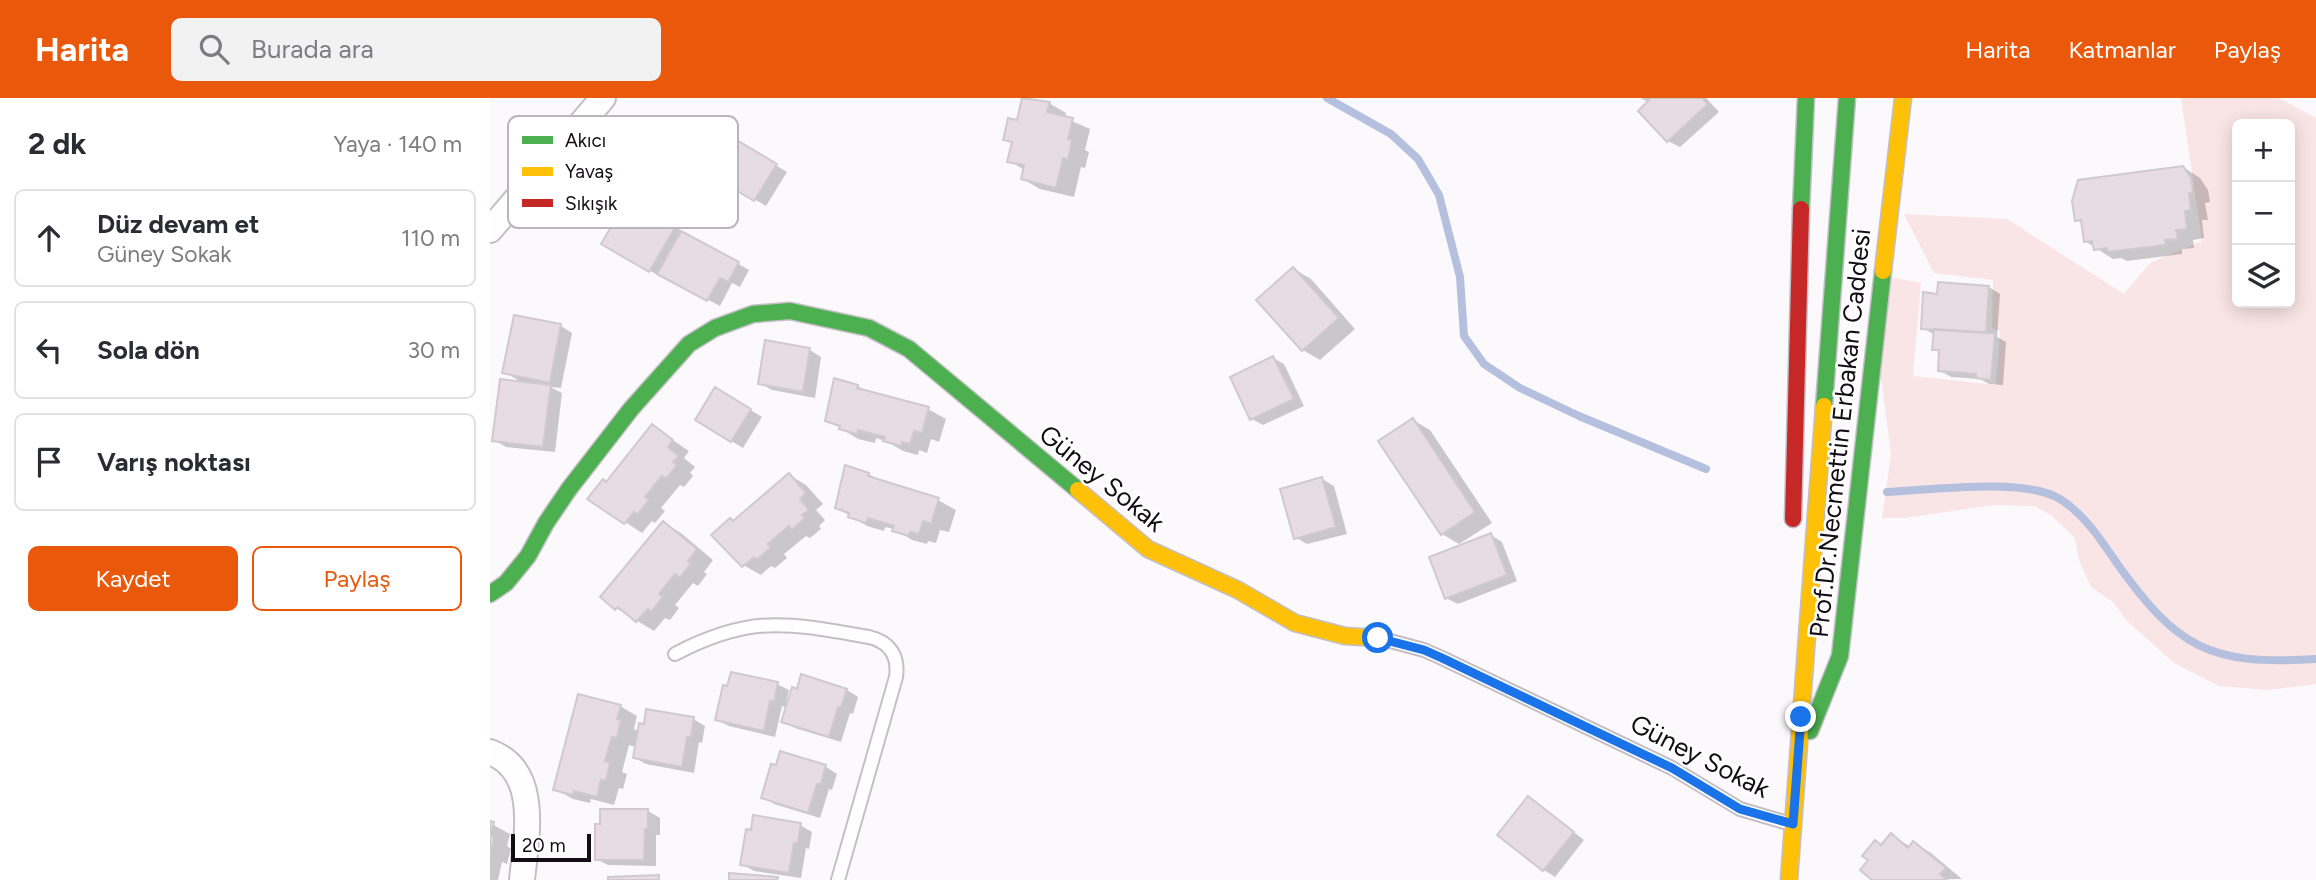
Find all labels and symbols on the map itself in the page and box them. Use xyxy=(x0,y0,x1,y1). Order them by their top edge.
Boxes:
legend xyxy=(508,116,738,228)
text: Akıcı xyxy=(565,129,606,152)
text: Yavaş xyxy=(565,160,613,183)
text: Sıkışık xyxy=(565,192,618,215)
street label: Prof.Dr.Necmettin Erbakan Caddesi xyxy=(1803,227,1877,639)
street label: Güney Sokak xyxy=(1033,418,1171,538)
route start xyxy=(1362,622,1393,653)
route end xyxy=(1785,701,1816,732)
street label: Güney Sokak xyxy=(1625,707,1775,805)
scale bar xyxy=(511,831,592,863)

